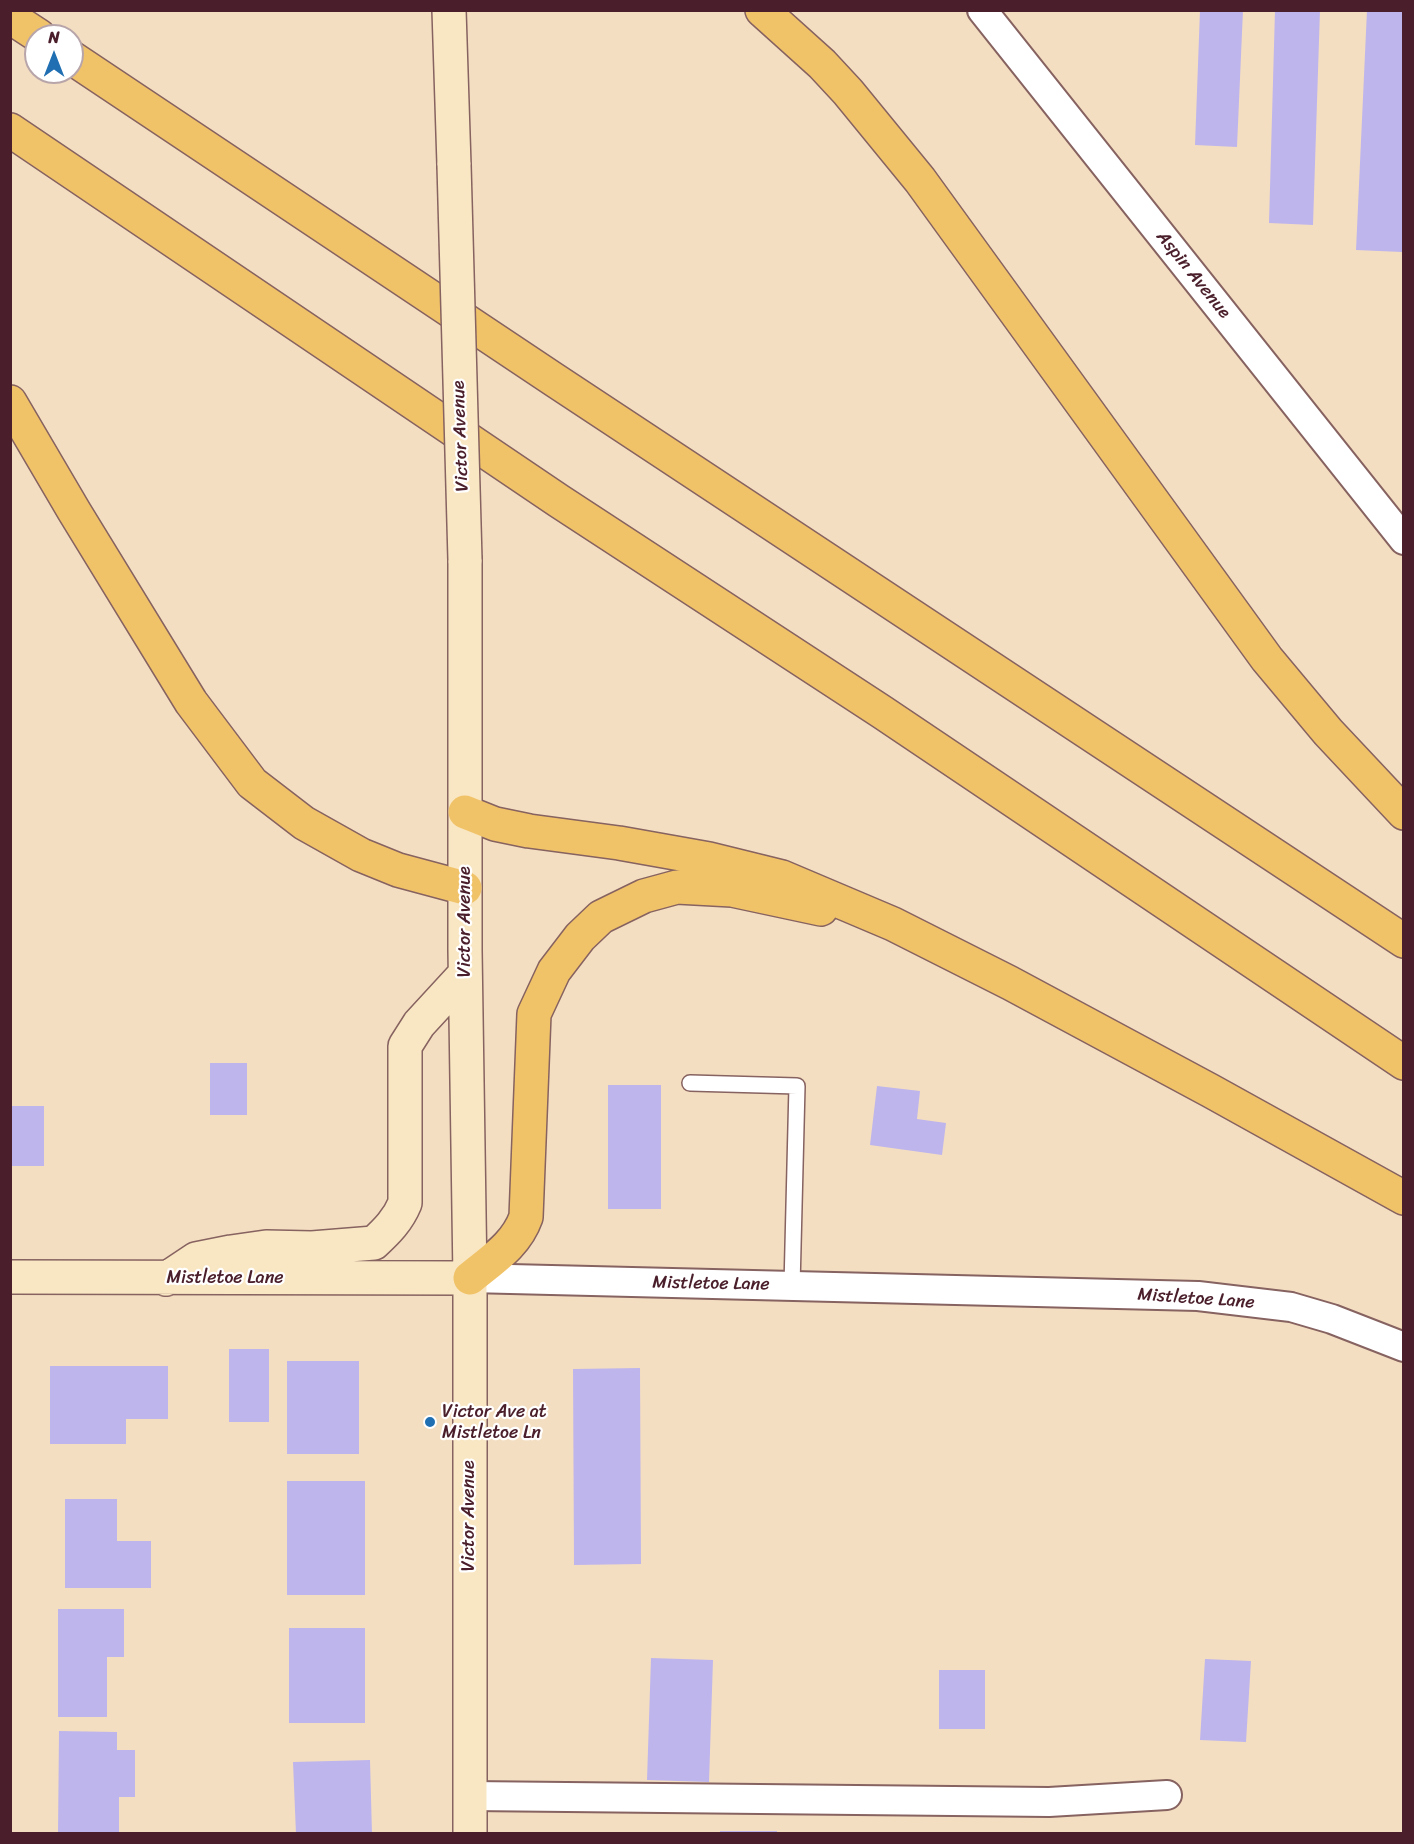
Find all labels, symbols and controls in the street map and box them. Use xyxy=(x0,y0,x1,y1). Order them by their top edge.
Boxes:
text: N xyxy=(48,23,60,52)
north arrow xyxy=(24,24,84,84)
street label: Aspin Avenue xyxy=(1151,227,1235,323)
street label: Victor Avenue xyxy=(448,380,474,492)
street label: Victor Avenue xyxy=(454,866,476,978)
street label: Mistletoe Lane xyxy=(166,1267,284,1289)
street label: Mistletoe Lane xyxy=(652,1272,770,1296)
street label: Mistletoe Lane xyxy=(1137,1284,1255,1314)
place label: Victor Ave at Mistletoe Ln xyxy=(442,1401,547,1444)
marker: Victor Ave at Mistletoe Ln xyxy=(423,1415,437,1429)
street label: Victor Avenue xyxy=(458,1460,480,1572)

